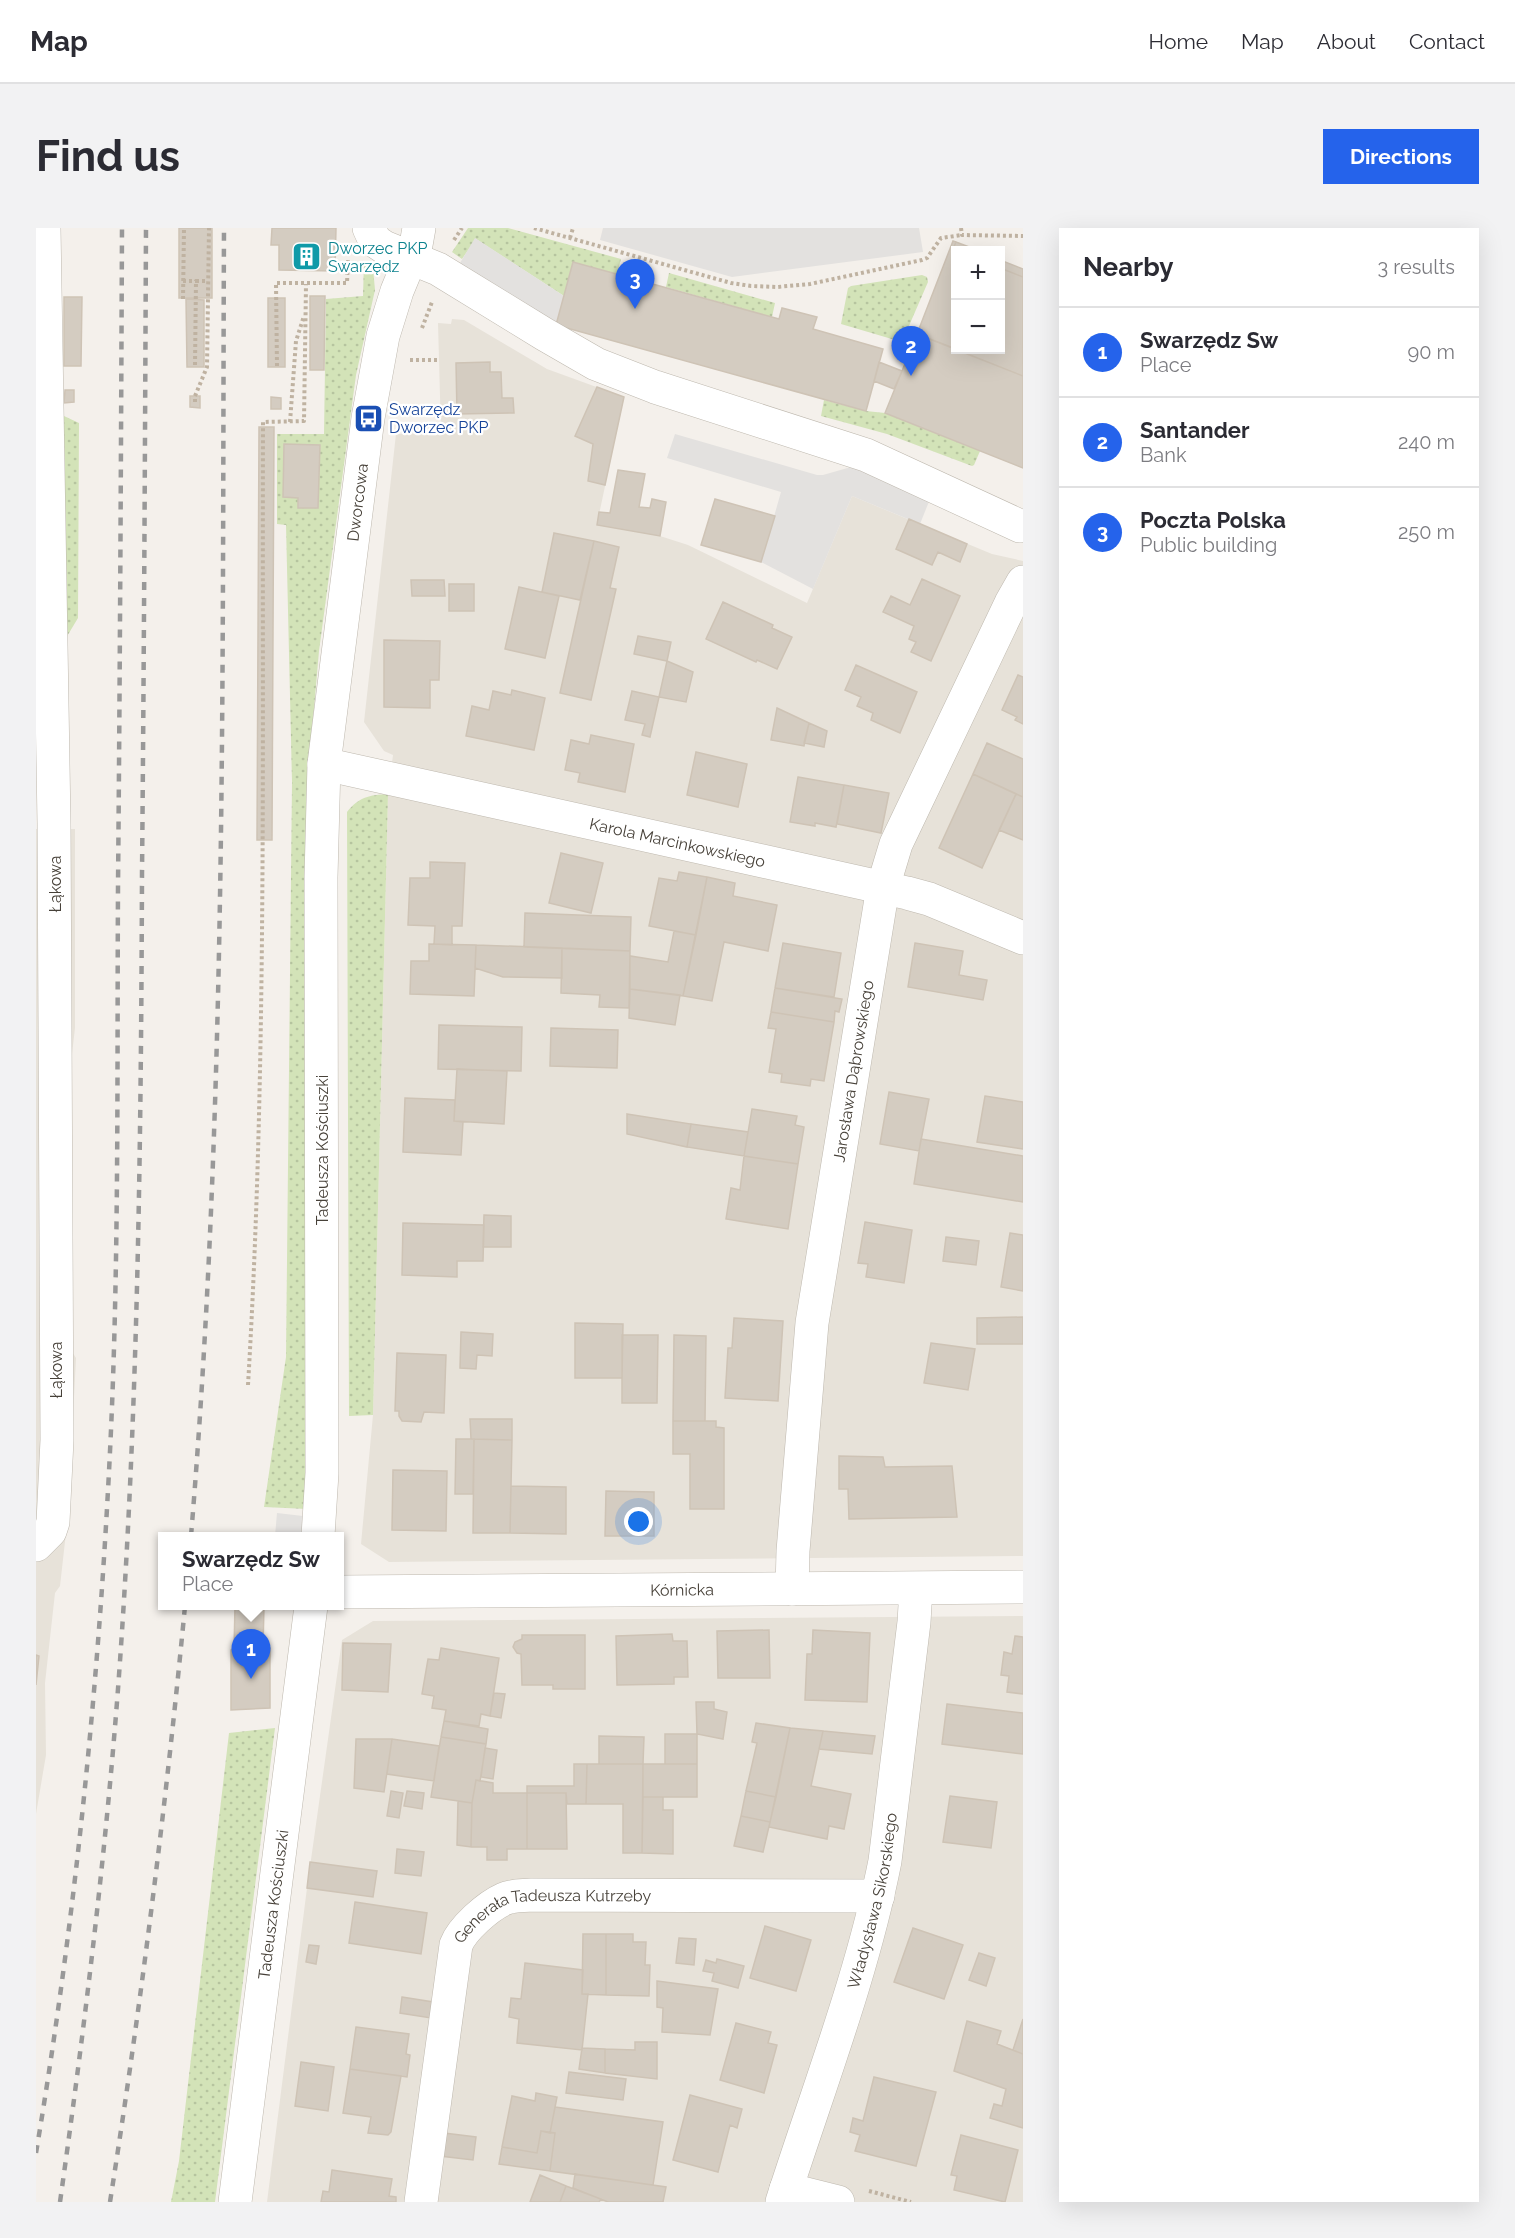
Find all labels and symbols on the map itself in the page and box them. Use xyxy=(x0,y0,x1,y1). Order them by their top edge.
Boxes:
place label: Dworzec PKP Swarzędz xyxy=(328,239,427,276)
building icon: Dworzec PKP Swarzędz xyxy=(291,241,323,273)
pin: 3 xyxy=(616,260,654,309)
pin: 2 xyxy=(892,326,930,376)
place label: Swarzędz Dworzec PKP xyxy=(389,400,488,437)
bus stop icon: Swarzędz Dworzec PKP xyxy=(352,402,384,434)
street label: Dworcowa xyxy=(343,462,372,543)
street label: Karola Marcinkowskiego xyxy=(588,814,767,871)
street label: Łąkowa xyxy=(46,856,65,912)
street label: Jarosława Dąbrowskiego xyxy=(829,979,878,1163)
street label: Tadeusza Kościuszki xyxy=(313,1075,332,1225)
street label: Łąkowa xyxy=(47,1342,66,1398)
your location xyxy=(624,1507,653,1536)
street label: Kórnicka xyxy=(650,1580,714,1600)
pin: 1 xyxy=(232,1630,270,1679)
street label: Władysława Sikorskiego xyxy=(844,1812,901,1991)
street label: Tadeusza Kościuszki xyxy=(254,1829,292,1980)
street label: Generała Tadeusza Kutrzeby xyxy=(450,1886,651,1947)

